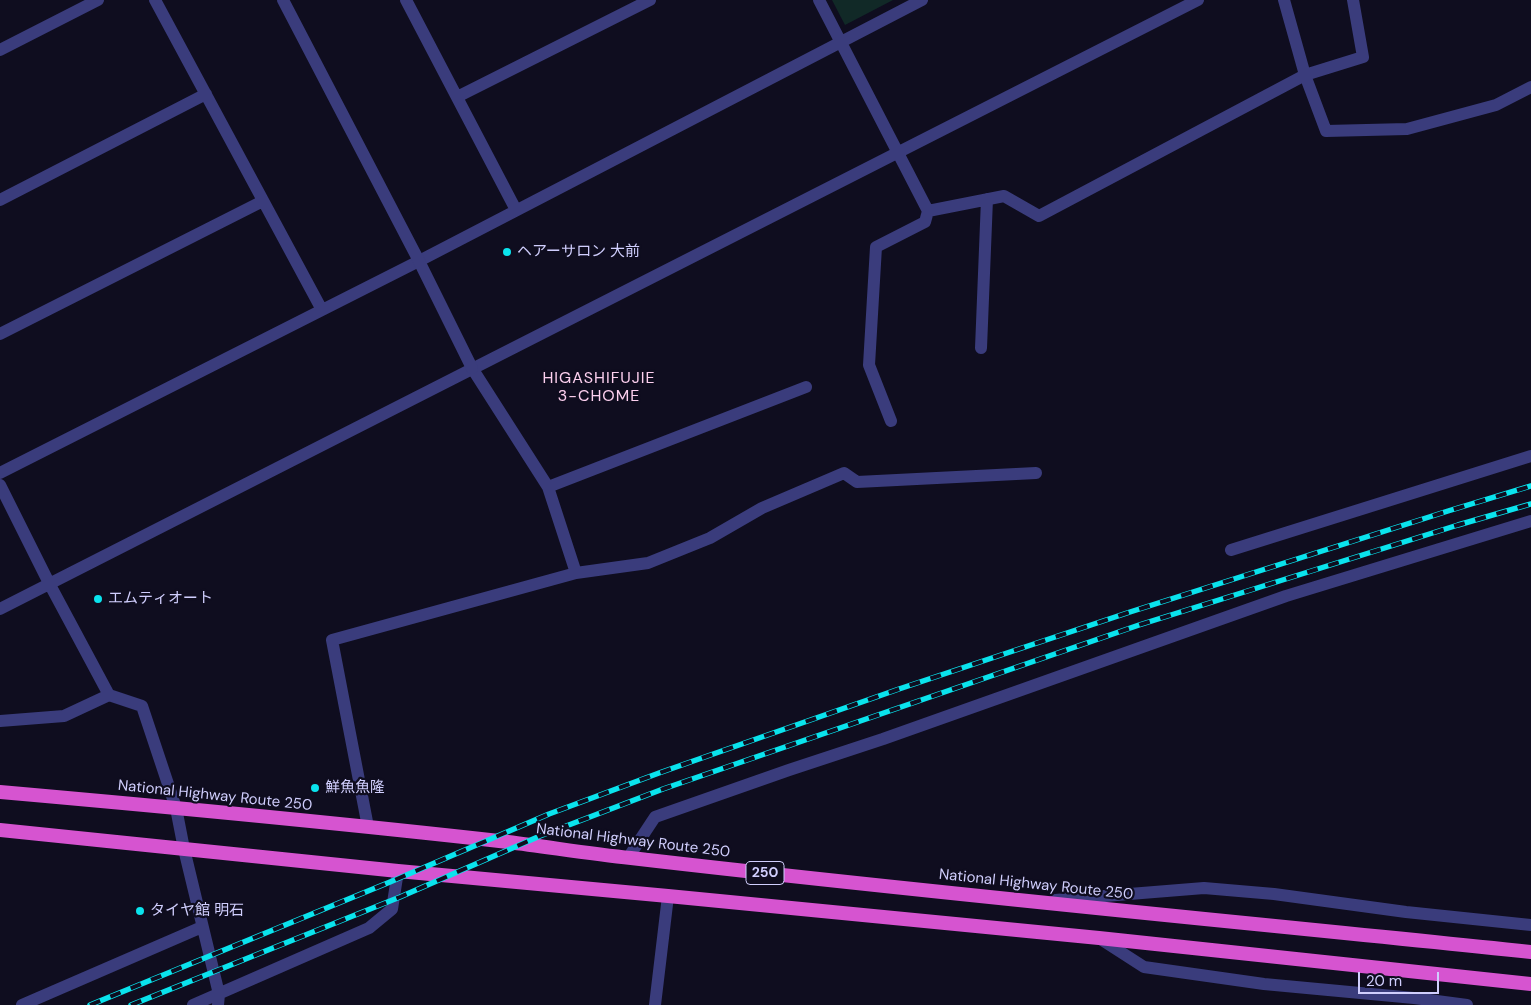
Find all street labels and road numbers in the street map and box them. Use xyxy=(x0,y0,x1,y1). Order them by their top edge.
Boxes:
street label: National Highway Route 250 xyxy=(117,777,313,815)
street label: National Highway Route 250 xyxy=(535,820,731,862)
road number: 250 xyxy=(746,861,784,884)
street label: National Highway Route 250 xyxy=(938,866,1134,904)

